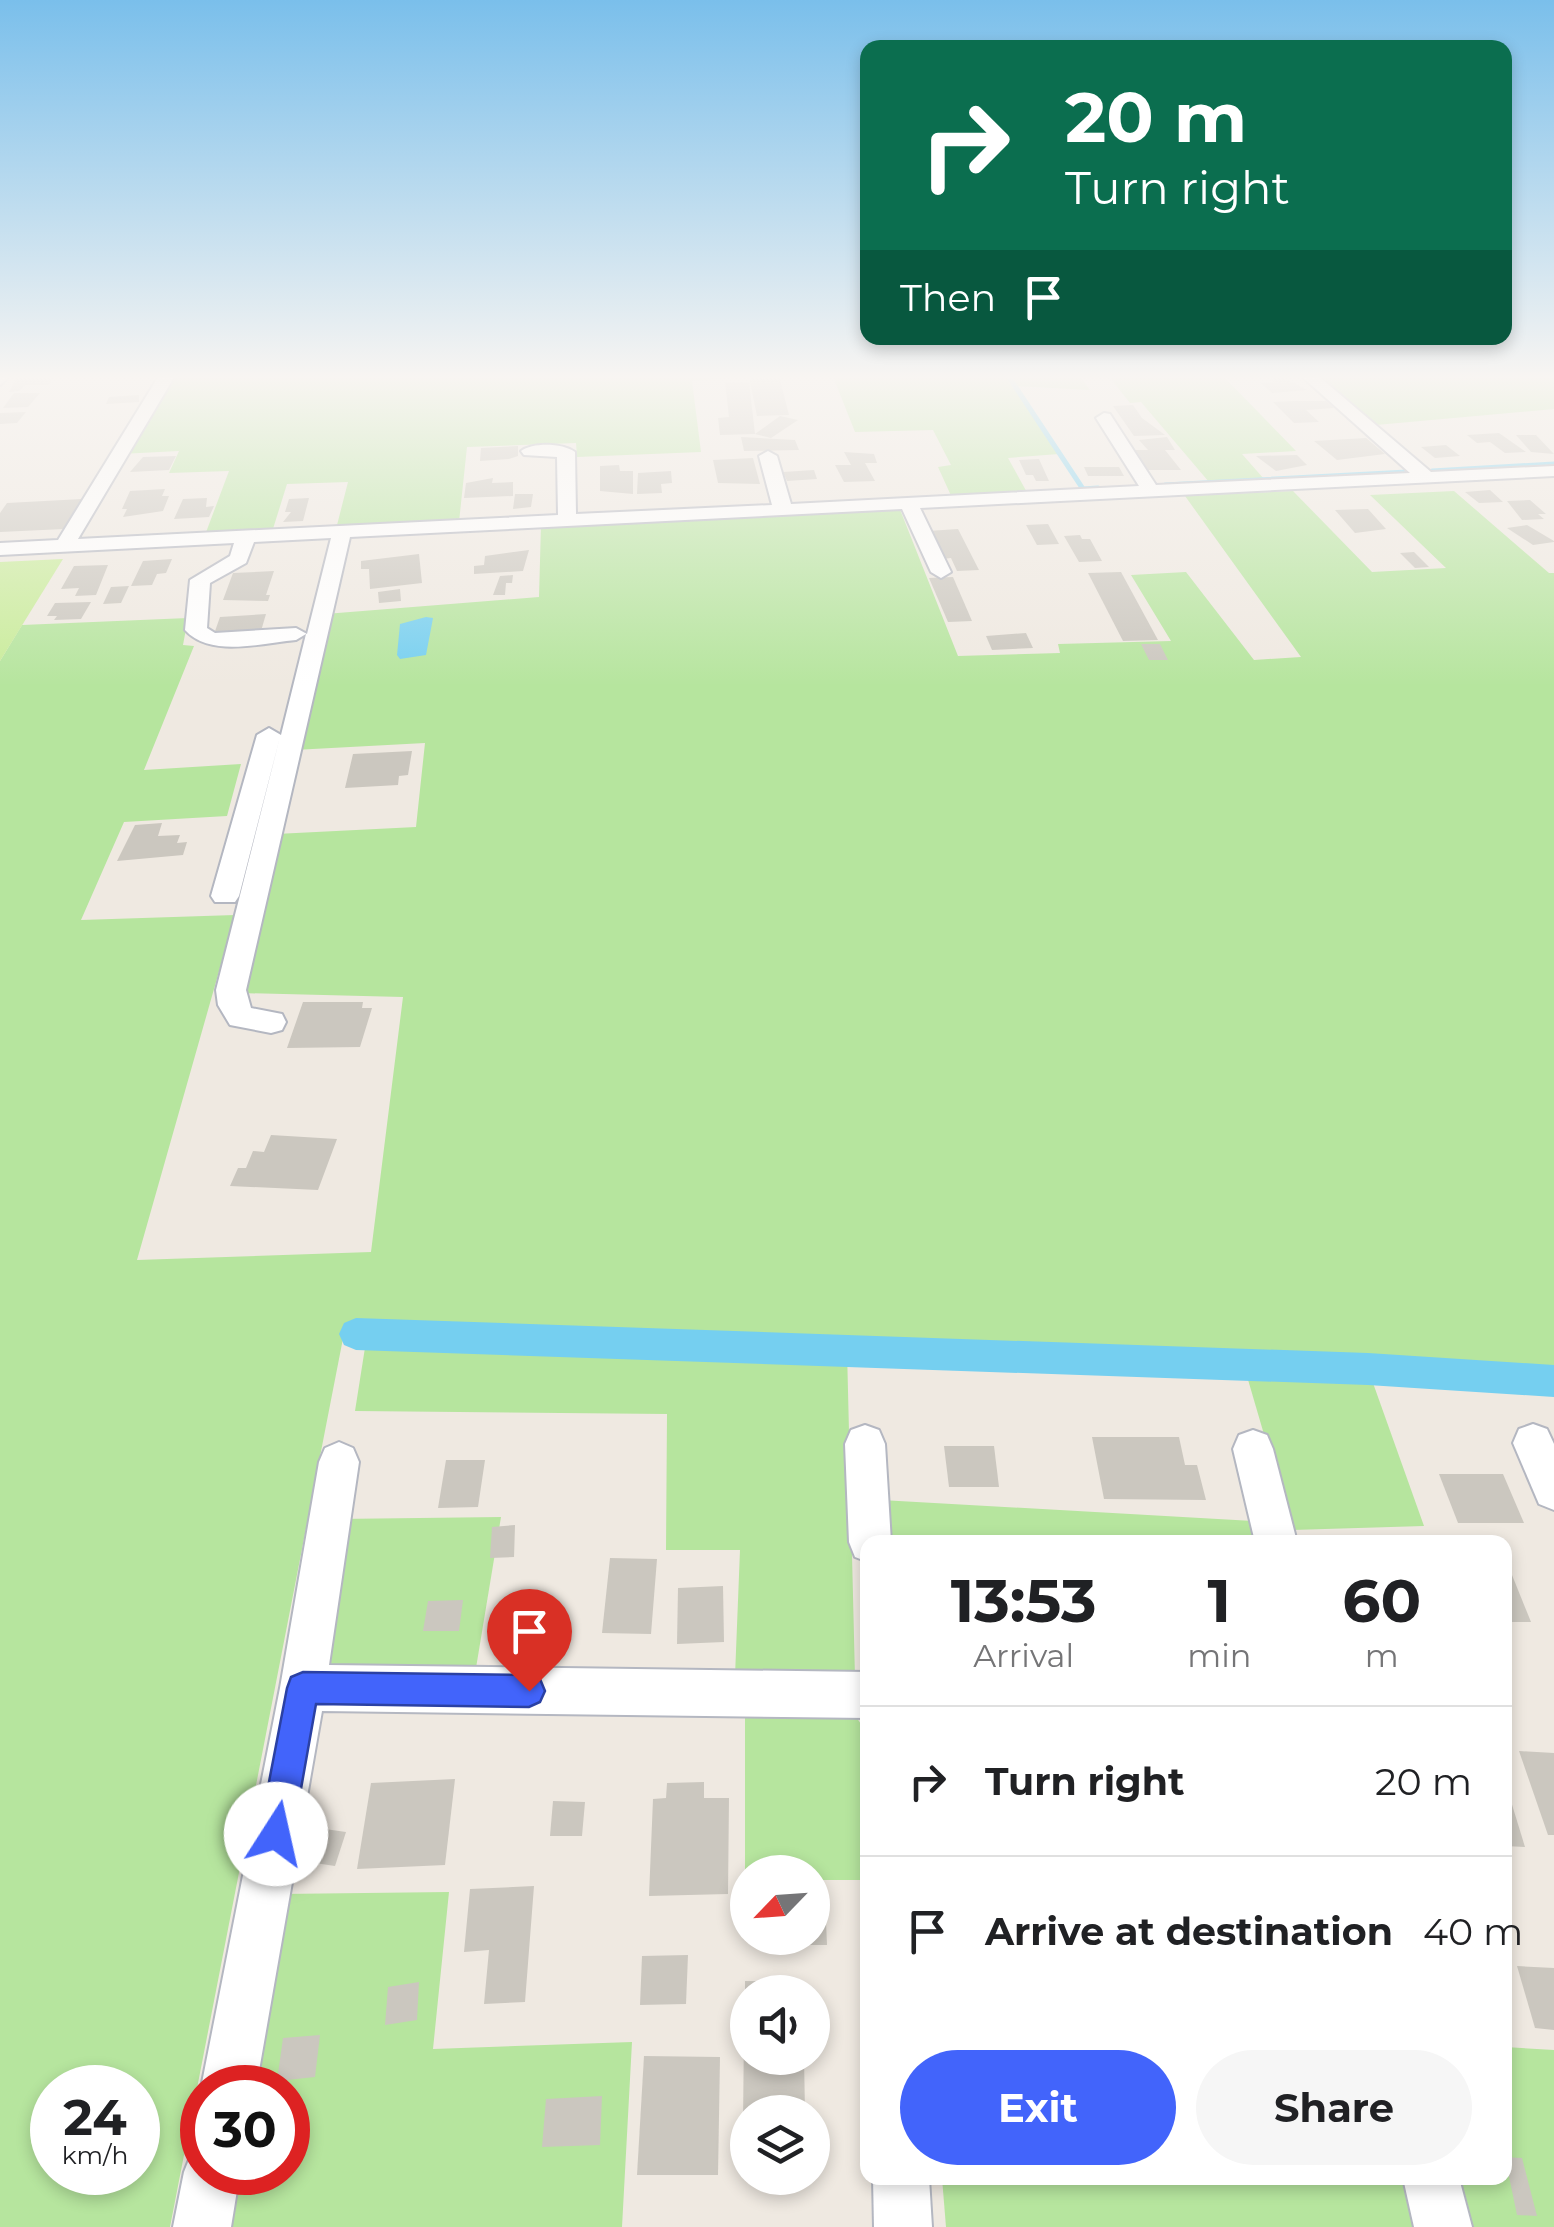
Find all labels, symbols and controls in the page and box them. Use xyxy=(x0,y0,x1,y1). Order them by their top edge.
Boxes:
text: 20 m xyxy=(1065,74,1247,160)
icon: right xyxy=(900,80,1030,210)
text: Turn right xyxy=(1065,160,1290,215)
icon: arrive xyxy=(1016,270,1071,325)
text: Then xyxy=(900,274,996,321)
text: 13:53 xyxy=(951,1564,1096,1637)
text: 1 xyxy=(1208,1564,1231,1637)
text: 60 xyxy=(1342,1564,1421,1637)
pin xyxy=(487,1589,572,1692)
icon: arrive xyxy=(502,1604,557,1659)
text: Arrival xyxy=(973,1636,1074,1675)
text: min xyxy=(1187,1636,1251,1675)
text: m xyxy=(1365,1636,1399,1675)
icon: right xyxy=(900,1754,955,1809)
text: Turn right xyxy=(985,1758,1184,1805)
text: 20 m xyxy=(1375,1758,1472,1805)
position arrow xyxy=(224,1782,328,1886)
north arrow xyxy=(730,1855,830,1955)
map controls xyxy=(730,1855,830,2195)
icon: arrive xyxy=(900,1904,955,1959)
text: Arrive at destination xyxy=(985,1908,1393,1955)
text: 40 m xyxy=(1423,1908,1523,1955)
button: sound xyxy=(730,1975,830,2075)
button: Exit xyxy=(900,2050,1176,2165)
button: Share xyxy=(1196,2050,1472,2165)
speed limit sign: 30 xyxy=(180,2065,310,2195)
text: 24 xyxy=(63,2087,127,2148)
button: layers xyxy=(730,2095,830,2195)
text: km/h xyxy=(62,2140,128,2170)

